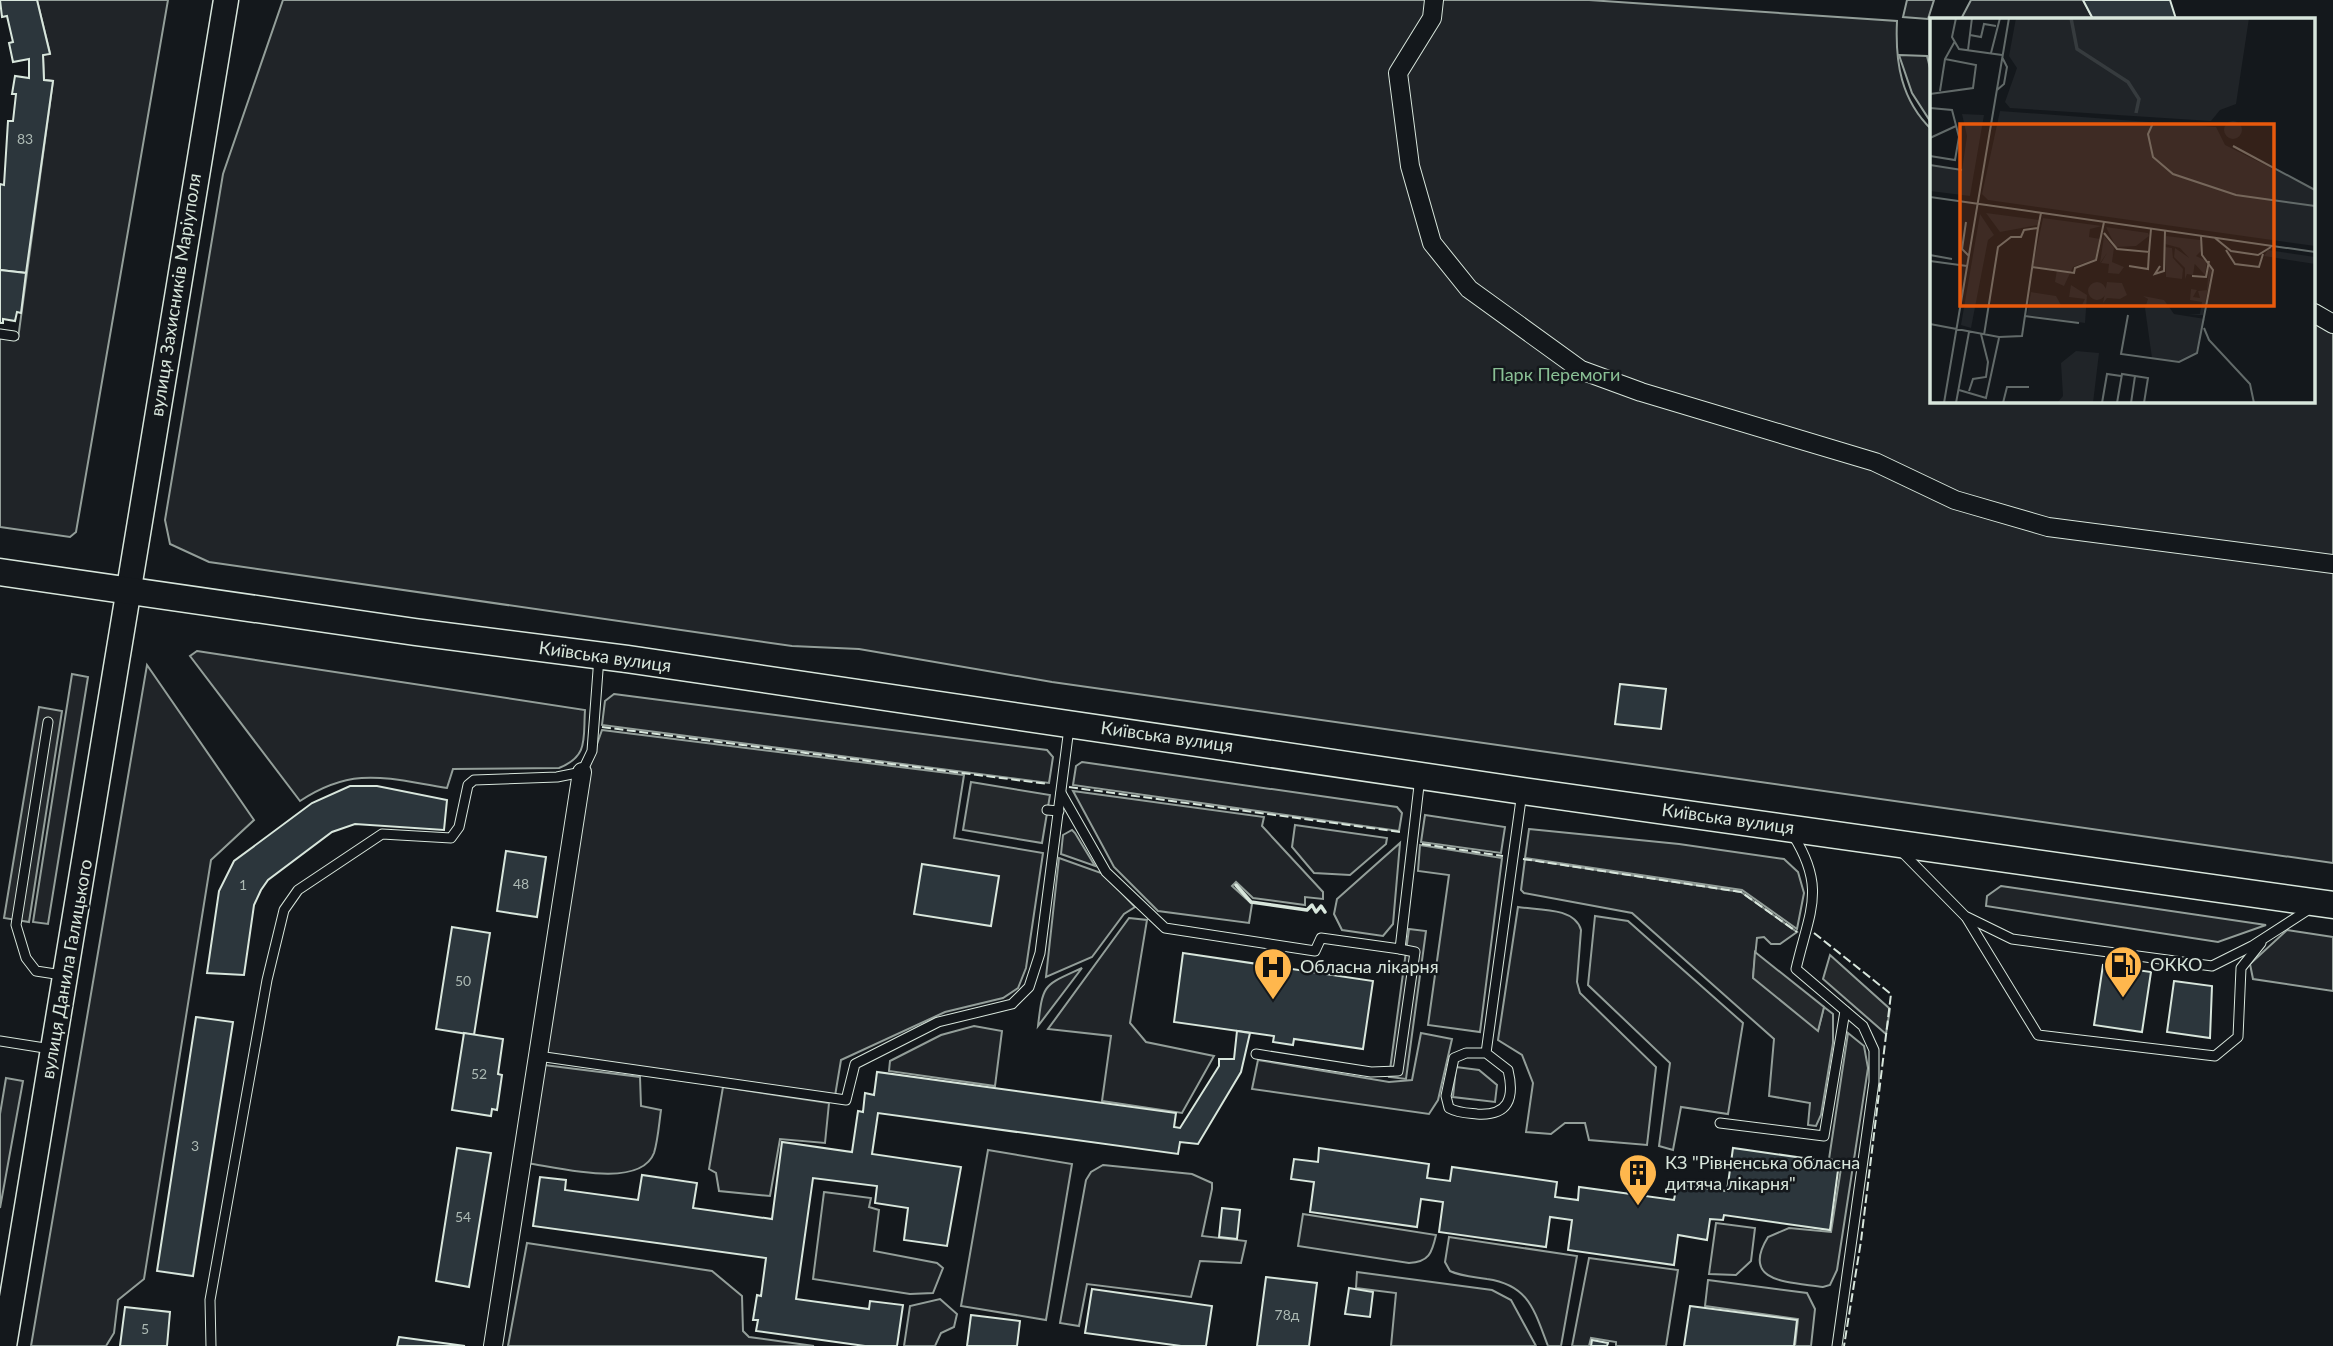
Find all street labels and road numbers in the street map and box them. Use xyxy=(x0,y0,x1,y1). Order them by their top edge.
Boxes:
street label: вулиця Захисників Маріуполя xyxy=(145,172,205,418)
street label: Київська вулиця xyxy=(538,636,673,676)
street label: Київська вулиця xyxy=(1100,716,1235,756)
street label: Київська вулиця xyxy=(1661,798,1796,838)
street label: вулиця Данила Галицького xyxy=(36,857,96,1080)

